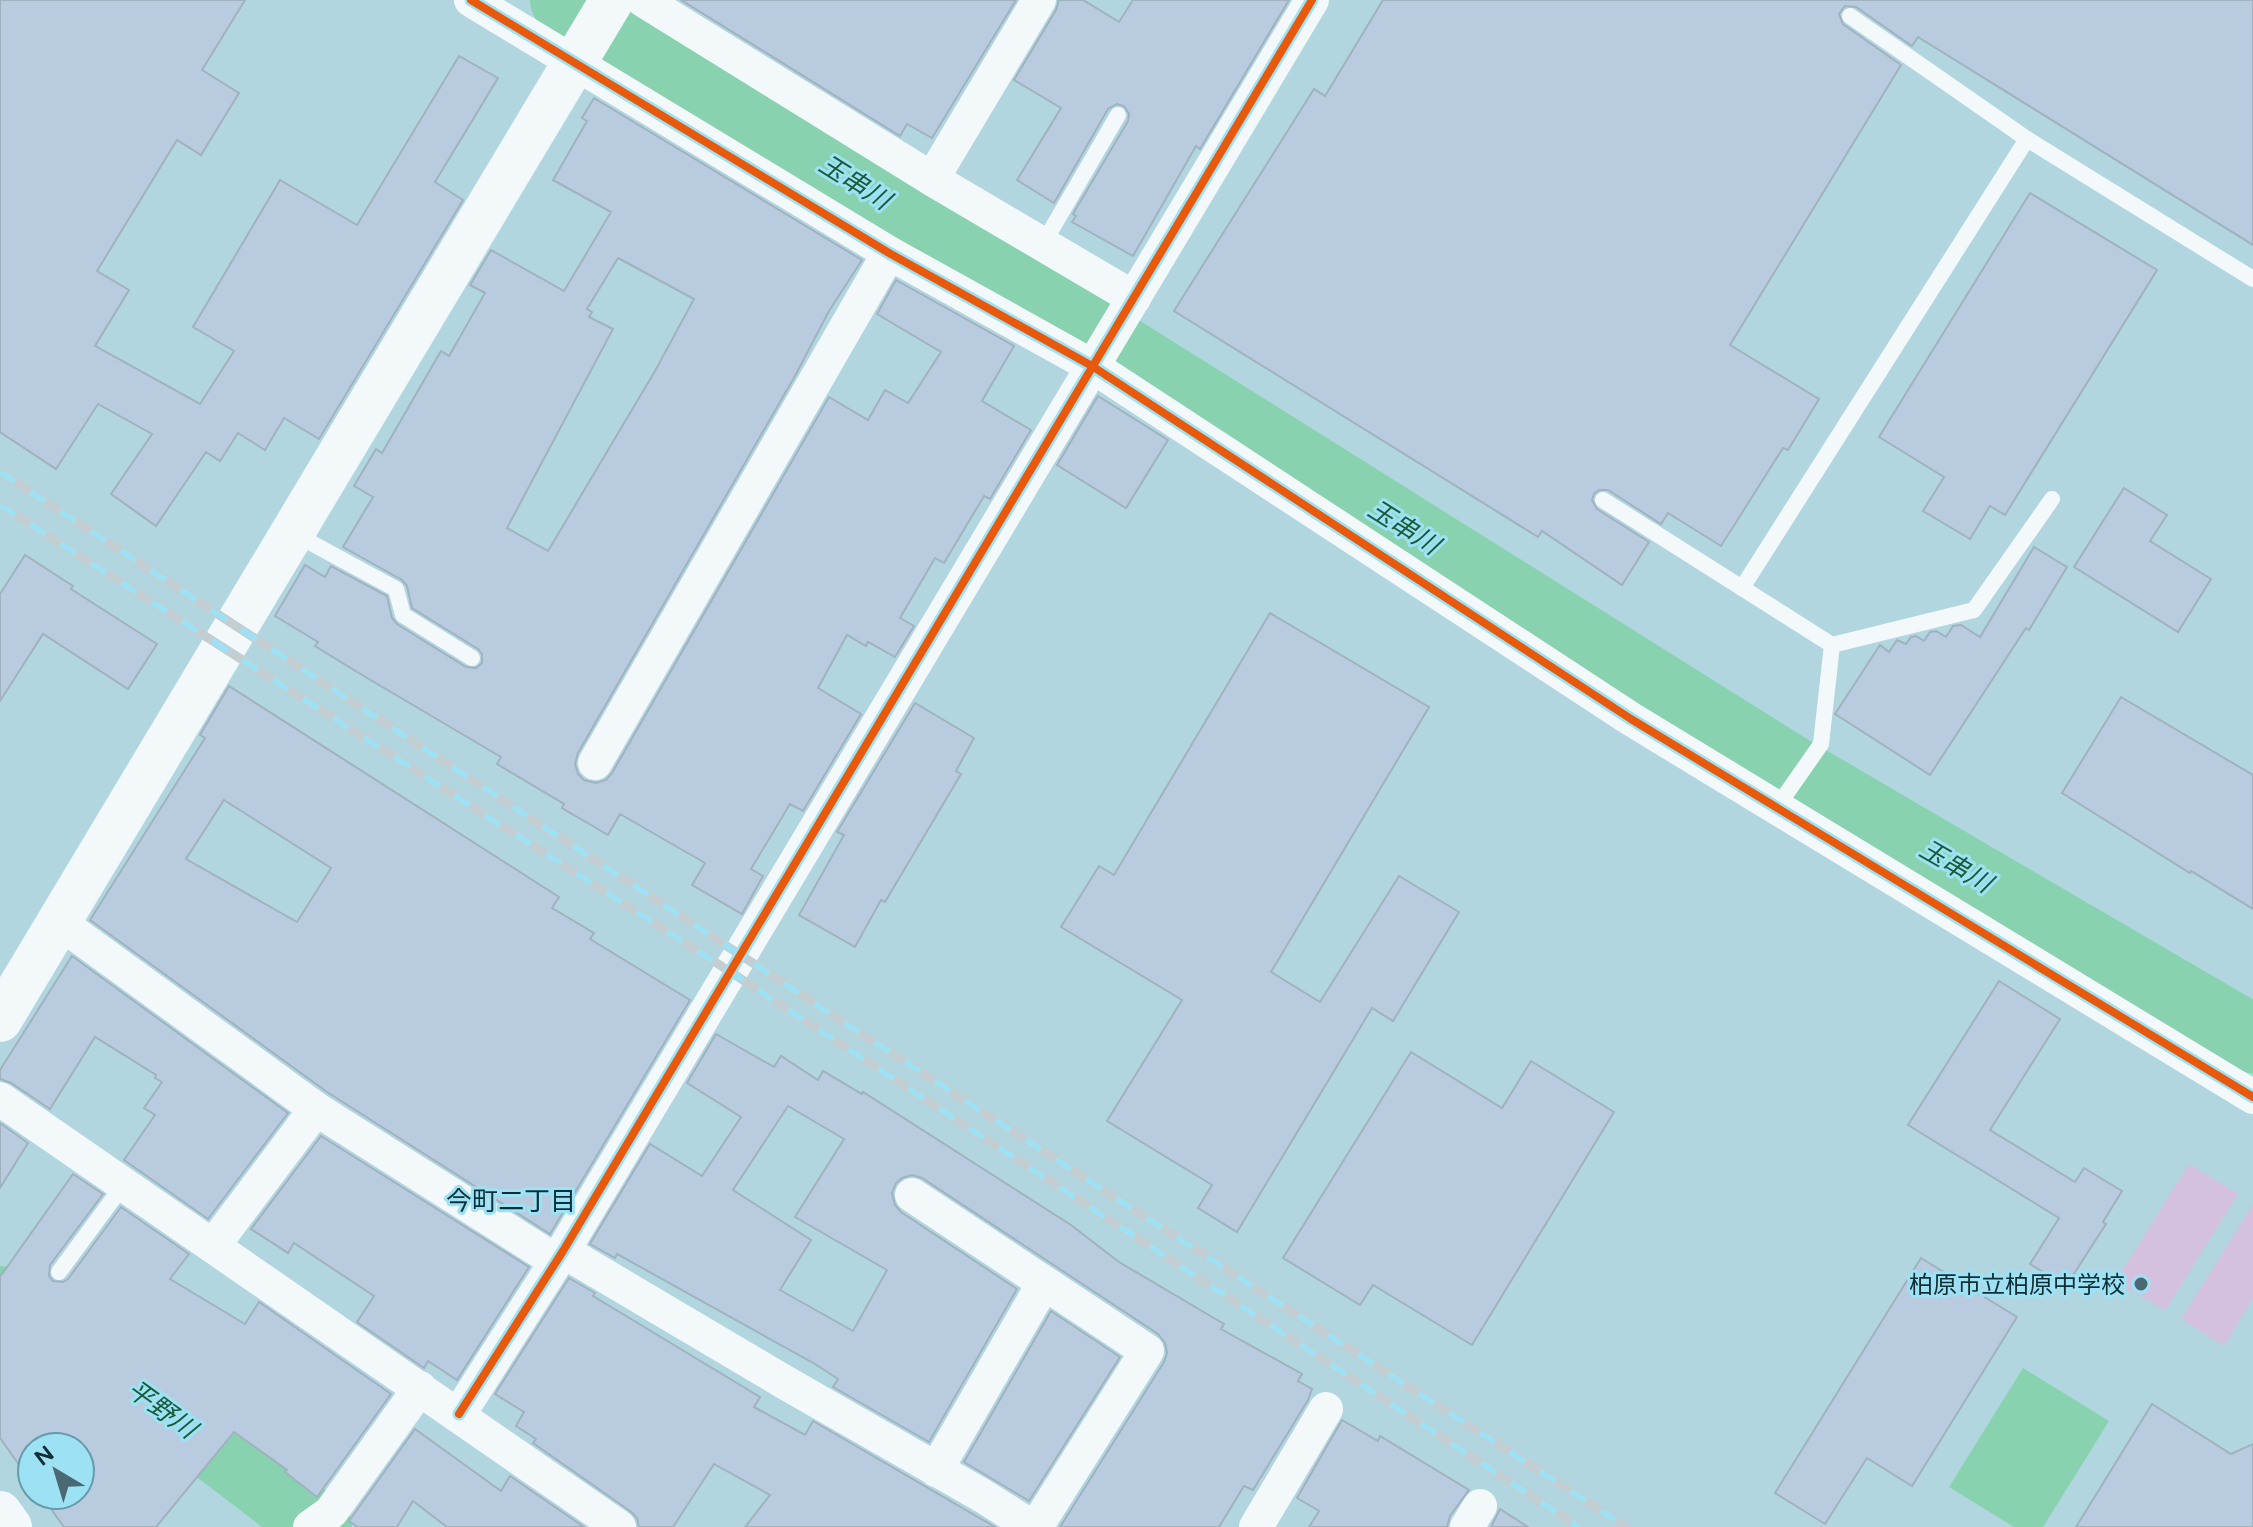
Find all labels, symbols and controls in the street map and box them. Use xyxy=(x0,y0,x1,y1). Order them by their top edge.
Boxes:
water label: 玉串川 xyxy=(813,148,899,218)
water label: 玉串川 xyxy=(1362,493,1448,563)
water label: 玉串川 xyxy=(1914,833,2000,901)
district label: 今町二丁目 xyxy=(446,1185,576,1217)
place label: 柏原市立柏原中学校 xyxy=(1909,1270,2125,1299)
marker: 柏原市立柏原中学校 xyxy=(2132,1275,2150,1293)
water label: 平野川 xyxy=(121,1373,205,1447)
north arrow xyxy=(16,1431,96,1511)
text: N xyxy=(29,1440,59,1472)

